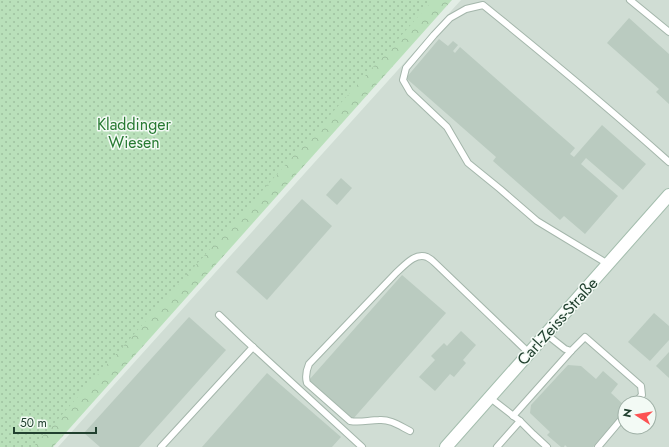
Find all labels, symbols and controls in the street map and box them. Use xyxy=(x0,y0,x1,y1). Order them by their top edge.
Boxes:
park label: Kladdinger Wiesen xyxy=(97,113,172,154)
street label: Carl-Zeiss-Straße xyxy=(512,272,603,370)
north arrow xyxy=(617,395,657,435)
text: N xyxy=(618,407,636,419)
scale bar xyxy=(14,409,96,435)
text: 50 m xyxy=(20,414,47,432)

